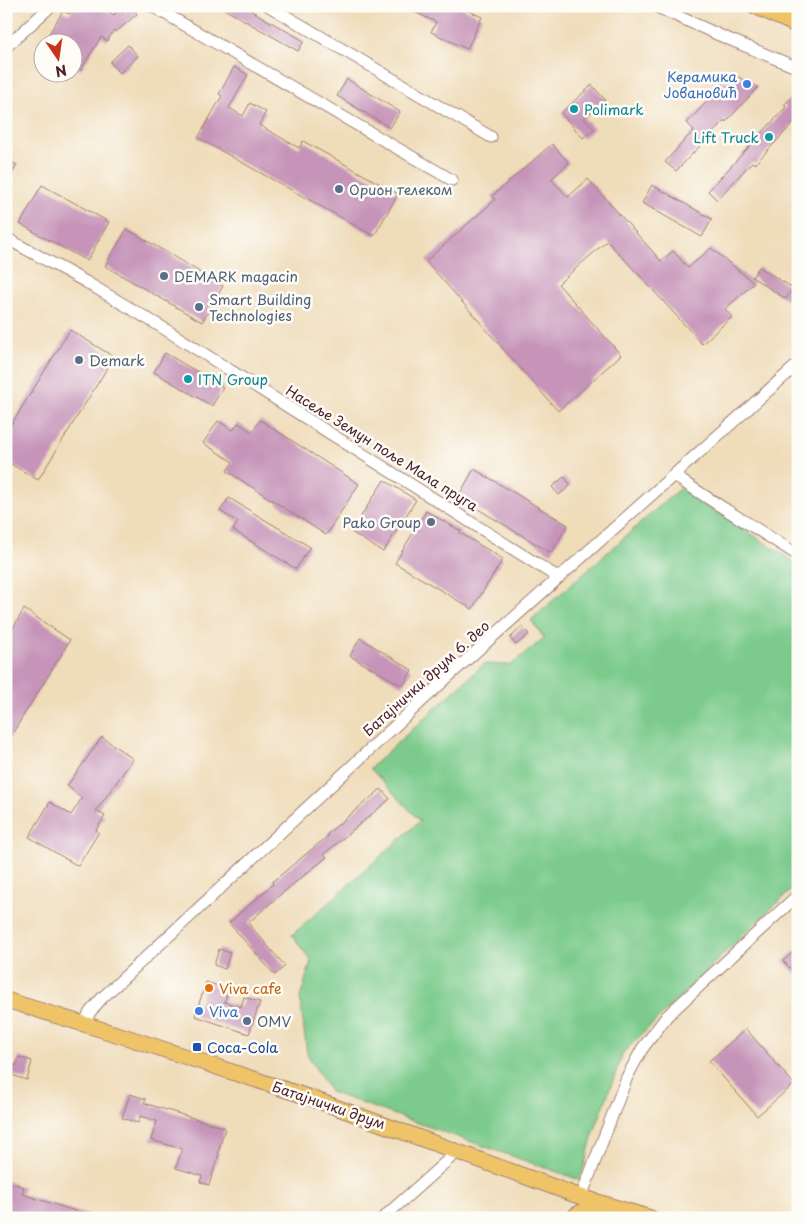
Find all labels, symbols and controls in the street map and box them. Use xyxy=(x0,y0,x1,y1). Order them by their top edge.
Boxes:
north arrow xyxy=(32,32,82,82)
text: N xyxy=(53,60,69,83)
place label: Керамика Јовановић xyxy=(663,66,737,103)
marker: Керамика Јовановић xyxy=(741,78,753,90)
place label: Polimark xyxy=(584,99,644,120)
marker: Polimark xyxy=(568,103,580,115)
place label: Lift Truck xyxy=(694,127,759,148)
marker: Lift Truck xyxy=(763,131,775,143)
place label: Орион телеком xyxy=(349,179,453,200)
marker: Орион телеком xyxy=(333,183,345,195)
place label: DEMARK magacin xyxy=(174,266,298,287)
marker: DEMARK magacin xyxy=(158,270,170,282)
place label: Smart Building Technologies xyxy=(209,289,311,326)
marker: Smart Building Technologies xyxy=(193,301,205,313)
place label: Demark xyxy=(89,350,145,371)
marker: Demark xyxy=(73,354,85,366)
place label: ITN Group xyxy=(198,369,268,390)
marker: ITN Group xyxy=(182,373,194,385)
street label: Насеље Земун поље Мала пруга xyxy=(282,380,482,516)
place label: Pako Group xyxy=(343,512,421,533)
marker: Pako Group xyxy=(425,516,437,528)
street label: Батајнички друм 6. део xyxy=(358,615,494,741)
place label: Viva cafe xyxy=(219,978,281,999)
marker: Viva cafe xyxy=(203,982,215,994)
place label: Viva xyxy=(209,1001,239,1022)
marker: Viva xyxy=(193,1005,205,1017)
place label: OMV xyxy=(257,1011,291,1032)
marker: OMV xyxy=(241,1015,253,1027)
place label: Coca-Cola xyxy=(207,1037,278,1058)
marker: Coca-Cola xyxy=(191,1041,203,1053)
street label: Батајнички друм xyxy=(270,1076,388,1134)

